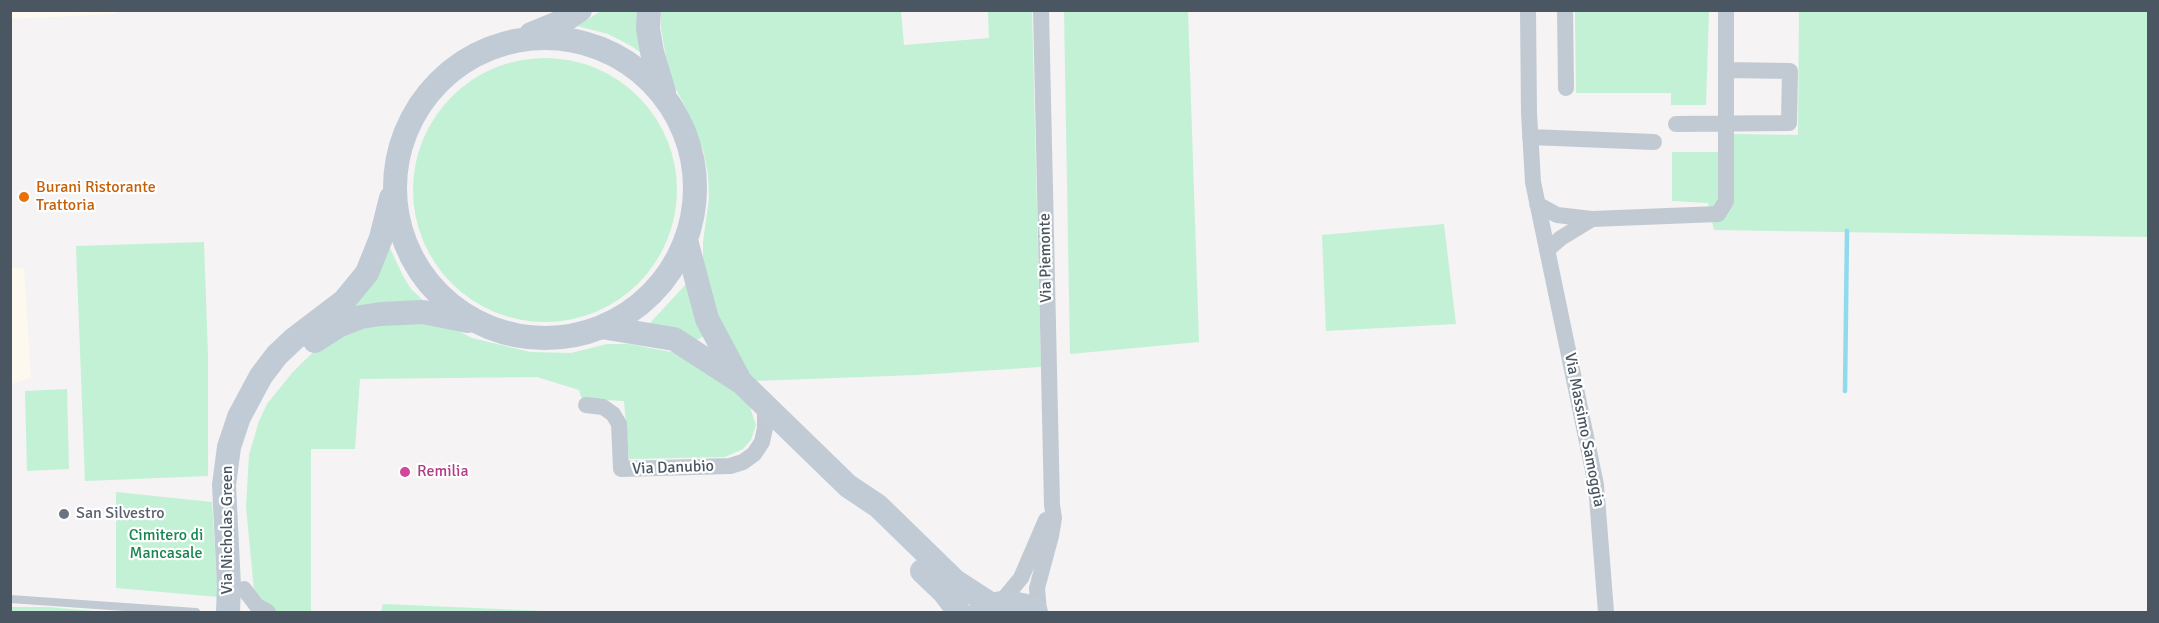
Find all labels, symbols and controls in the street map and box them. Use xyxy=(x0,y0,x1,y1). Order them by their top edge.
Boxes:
place label: Burani Ristorante Trattoria xyxy=(36,178,156,216)
marker: Burani Ristorante Trattoria xyxy=(17,190,31,204)
street label: Via Piemonte xyxy=(1036,213,1056,303)
street label: Via Massimo Samoggia xyxy=(1560,351,1608,509)
street label: Via Danubio xyxy=(632,457,714,479)
place label: Remilia xyxy=(417,462,469,482)
marker: Remilia xyxy=(398,465,412,479)
street label: Via Nicholas Green xyxy=(218,466,238,594)
place label: San Silvestro xyxy=(76,504,165,524)
marker: San Silvestro xyxy=(57,507,71,521)
park label: Cimitero di Mancasale xyxy=(129,526,203,564)

